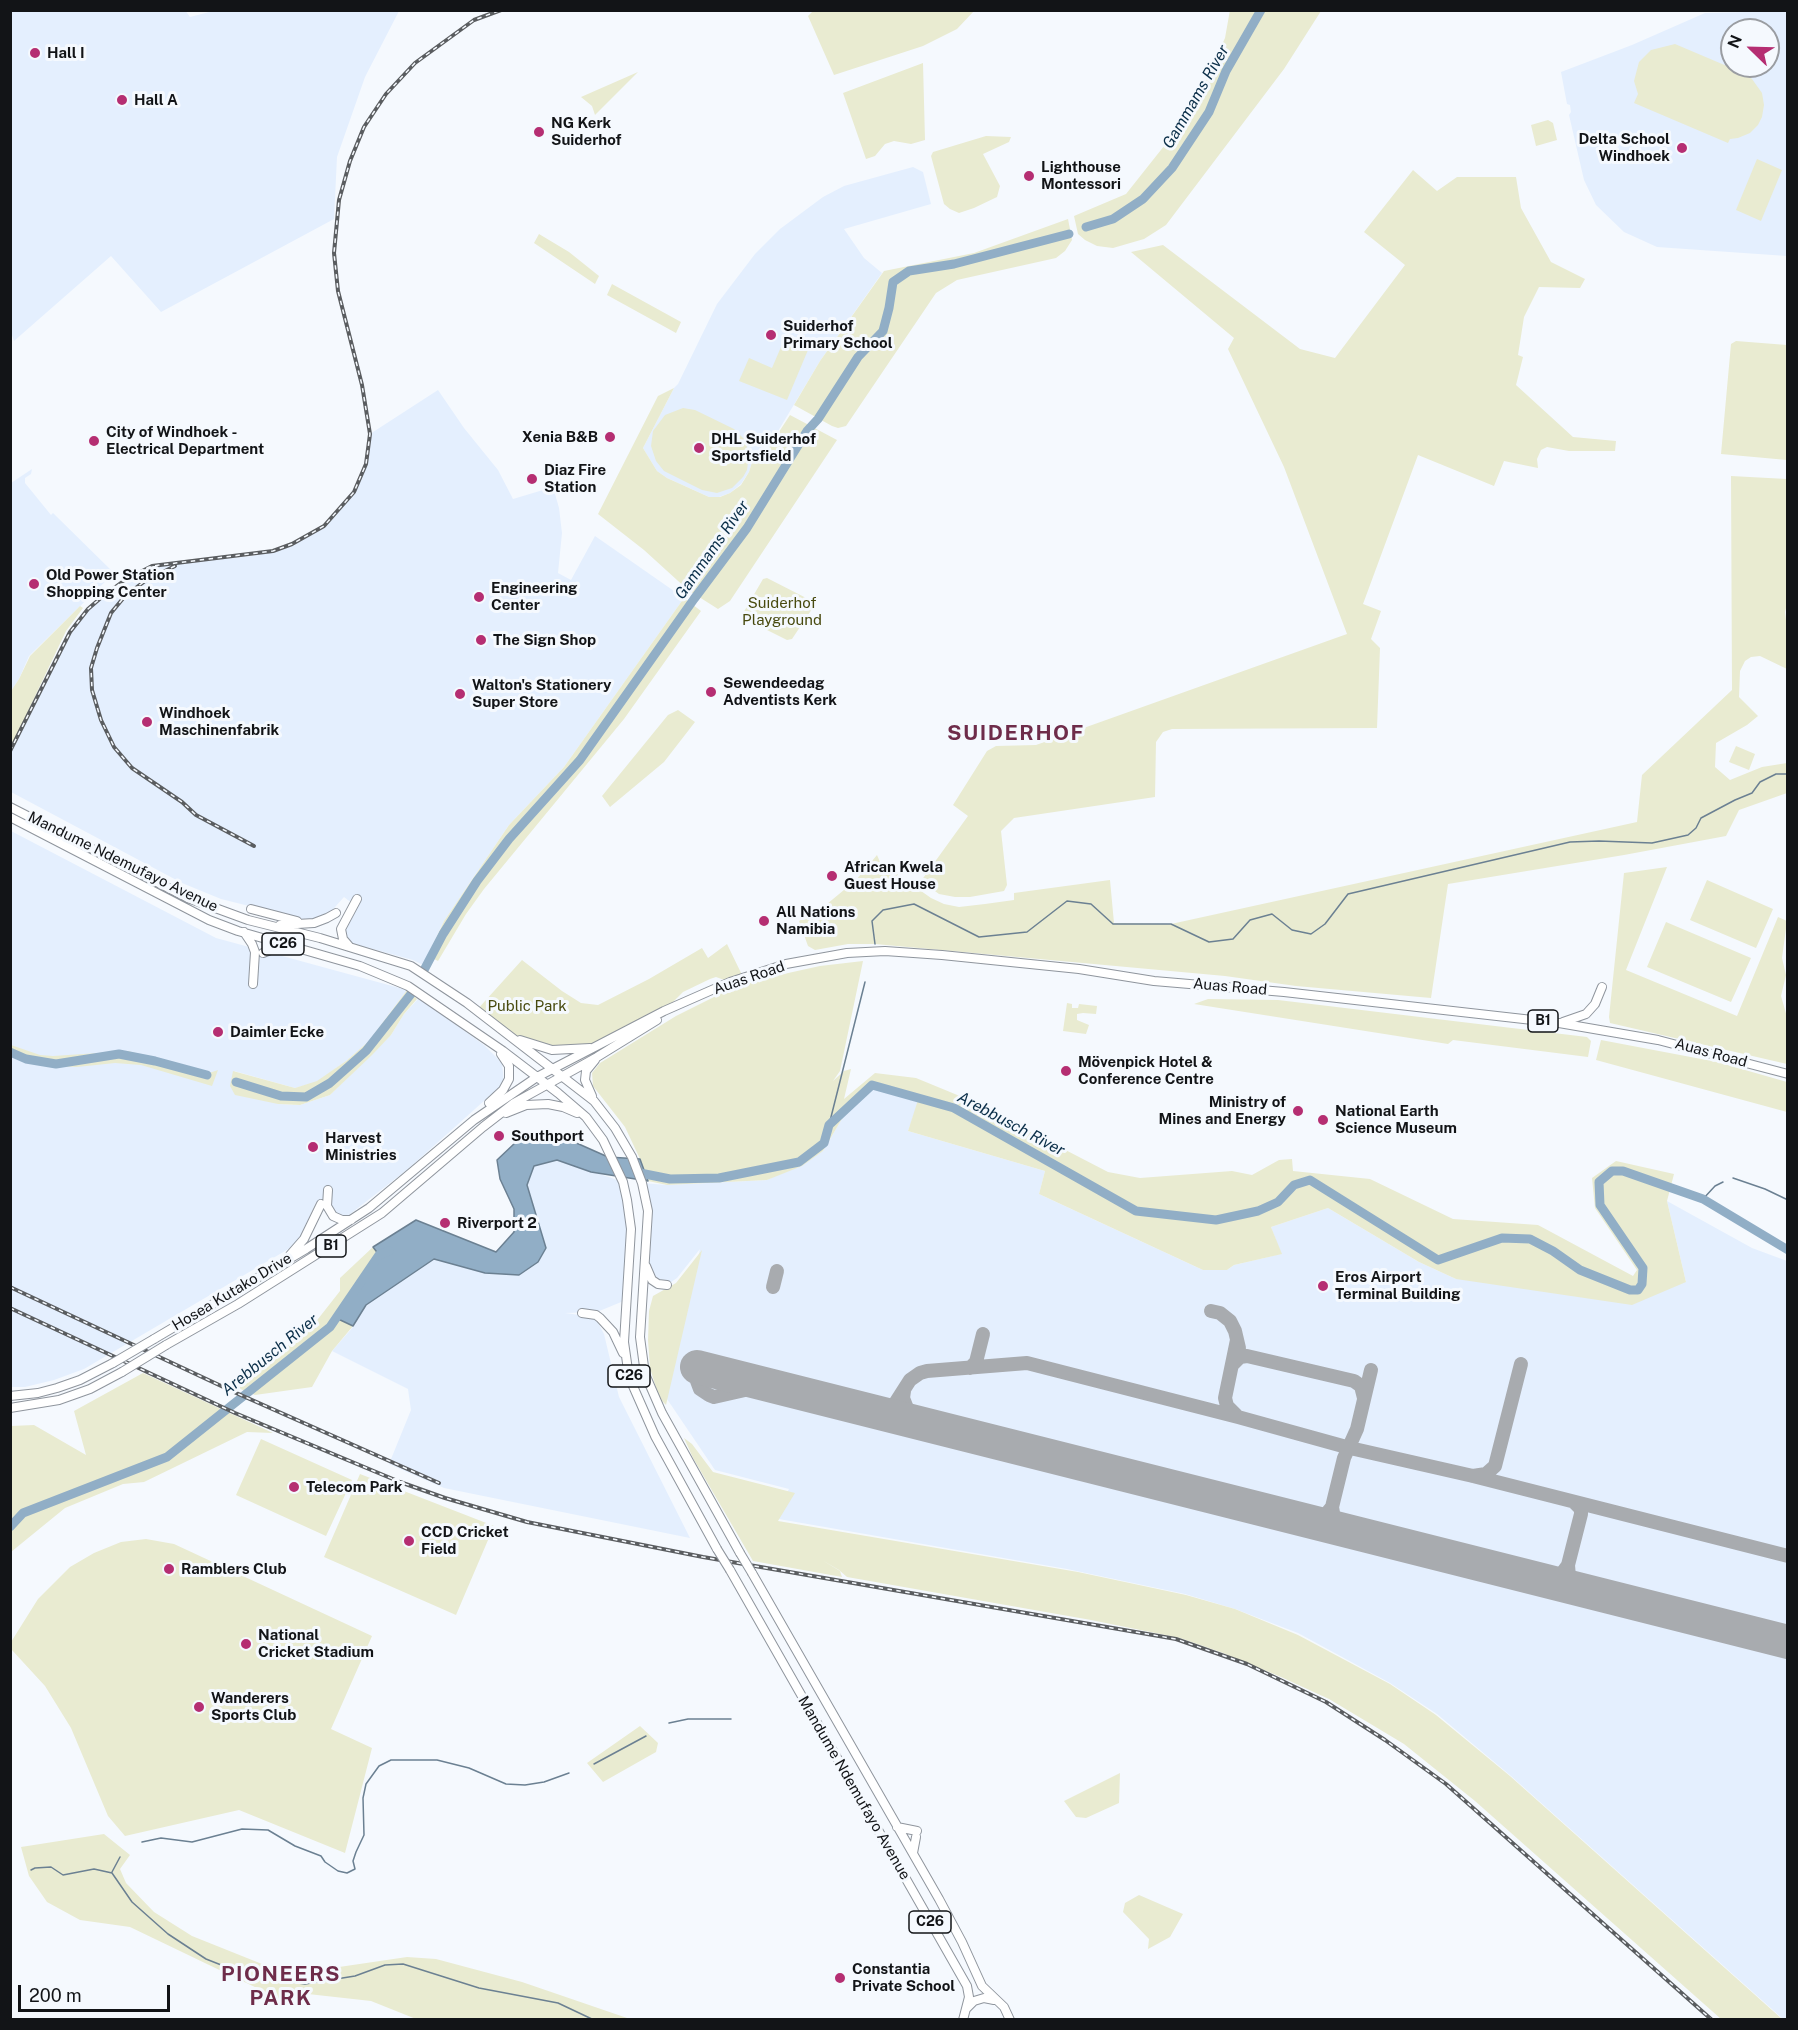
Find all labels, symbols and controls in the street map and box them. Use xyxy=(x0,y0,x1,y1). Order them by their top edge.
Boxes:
north arrow xyxy=(1720,18,1780,78)
text: N xyxy=(1724,32,1746,51)
water label: Gammams River xyxy=(1159,42,1233,152)
place label: Hall I xyxy=(47,44,85,62)
marker: Hall I xyxy=(28,46,42,60)
place label: Hall A xyxy=(134,91,178,109)
marker: Hall A xyxy=(115,93,129,107)
place label: NG Kerk Suiderhof xyxy=(551,114,622,149)
marker: NG Kerk Suiderhof xyxy=(532,125,546,139)
place label: Delta School Windhoek xyxy=(1579,130,1670,165)
marker: Delta School Windhoek xyxy=(1675,141,1689,155)
place label: Lighthouse Montessori xyxy=(1041,158,1121,193)
marker: Lighthouse Montessori xyxy=(1022,169,1036,183)
place label: Suiderhof Primary School xyxy=(783,317,893,352)
marker: Suiderhof Primary School xyxy=(764,328,778,342)
place label: City of Windhoek - Electrical Department xyxy=(106,423,264,458)
place label: Xenia B&B xyxy=(522,428,598,446)
marker: Xenia B&B xyxy=(603,430,617,444)
place label: DHL Suiderhof Sportsfield xyxy=(711,430,816,465)
marker: City of Windhoek - Electrical Department xyxy=(87,434,101,448)
marker: DHL Suiderhof Sportsfield xyxy=(692,441,706,455)
place label: Diaz Fire Station xyxy=(544,461,606,496)
marker: Diaz Fire Station xyxy=(525,472,539,486)
water label: Gammams River xyxy=(671,497,753,603)
place label: Old Power Station Shopping Center xyxy=(46,566,174,601)
marker: Old Power Station Shopping Center xyxy=(27,577,41,591)
place label: Engineering Center xyxy=(491,579,578,614)
marker: Engineering Center xyxy=(472,590,486,604)
park label: Suiderhof Playground xyxy=(742,594,822,629)
place label: The Sign Shop xyxy=(493,631,596,649)
marker: The Sign Shop xyxy=(474,633,488,647)
place label: Sewendeedag Adventists Kerk xyxy=(723,674,837,709)
place label: Walton's Stationery Super Store xyxy=(472,676,611,711)
marker: Sewendeedag Adventists Kerk xyxy=(704,685,718,699)
marker: Walton's Stationery Super Store xyxy=(453,687,467,701)
place label: Windhoek Maschinenfabrik xyxy=(159,704,279,739)
marker: Windhoek Maschinenfabrik xyxy=(140,715,154,729)
district label: SUIDERHOF xyxy=(947,721,1085,747)
street label: Mandume Ndemufayo Avenue xyxy=(25,808,221,916)
place label: African Kwela Guest House xyxy=(844,858,943,893)
marker: African Kwela Guest House xyxy=(825,869,839,883)
place label: All Nations Namibia xyxy=(776,903,855,938)
marker: All Nations Namibia xyxy=(757,914,771,928)
road number: C26 xyxy=(262,933,304,955)
street label: Auas Road xyxy=(711,957,787,999)
street label: Auas Road xyxy=(1192,975,1268,999)
park label: Public Park xyxy=(487,997,567,1015)
road number: B1 xyxy=(1528,1010,1558,1032)
place label: Daimler Ecke xyxy=(230,1023,324,1041)
marker: Daimler Ecke xyxy=(211,1025,225,1039)
street label: Auas Road xyxy=(1673,1035,1749,1071)
place label: Mövenpick Hotel & Conference Centre xyxy=(1078,1053,1214,1088)
marker: Mövenpick Hotel & Conference Centre xyxy=(1059,1064,1073,1078)
water label: Arebbusch River xyxy=(954,1088,1068,1160)
place label: Ministry of Mines and Energy xyxy=(1158,1093,1286,1128)
place label: National Earth Science Museum xyxy=(1335,1102,1457,1137)
marker: Ministry of Mines and Energy xyxy=(1291,1104,1305,1118)
marker: National Earth Science Museum xyxy=(1316,1113,1330,1127)
place label: Southport xyxy=(511,1127,584,1145)
place label: Harvest Ministries xyxy=(325,1129,397,1164)
marker: Southport xyxy=(492,1129,506,1143)
marker: Harvest Ministries xyxy=(306,1140,320,1154)
place label: Riverport 2 xyxy=(457,1214,537,1232)
marker: Riverport 2 xyxy=(438,1216,452,1230)
road number: B1 xyxy=(316,1235,346,1257)
street label: Hosea Kutako Drive xyxy=(169,1249,295,1335)
place label: Eros Airport Terminal Building xyxy=(1335,1268,1460,1303)
marker: Eros Airport Terminal Building xyxy=(1316,1279,1330,1293)
water label: Arebbusch River xyxy=(218,1310,322,1400)
road number: C26 xyxy=(608,1365,650,1387)
place label: Telecom Park xyxy=(306,1478,402,1496)
marker: Telecom Park xyxy=(287,1480,301,1494)
place label: CCD Cricket Field xyxy=(421,1523,509,1558)
marker: CCD Cricket Field xyxy=(402,1534,416,1548)
place label: Ramblers Club xyxy=(181,1560,287,1578)
marker: Ramblers Club xyxy=(162,1562,176,1576)
place label: National Cricket Stadium xyxy=(258,1626,374,1661)
marker: National Cricket Stadium xyxy=(239,1637,253,1651)
place label: Wanderers Sports Club xyxy=(211,1689,296,1724)
street label: Mandume Ndemufayo Avenue xyxy=(794,1693,914,1883)
marker: Wanderers Sports Club xyxy=(192,1700,206,1714)
road number: C26 xyxy=(909,1911,951,1933)
place label: Constantia Private School xyxy=(852,1960,955,1995)
district label: PIONEERS PARK xyxy=(221,1962,341,2012)
marker: Constantia Private School xyxy=(833,1971,847,1985)
scale bar xyxy=(21,1973,172,2011)
text: 200 m xyxy=(29,1985,82,2006)

